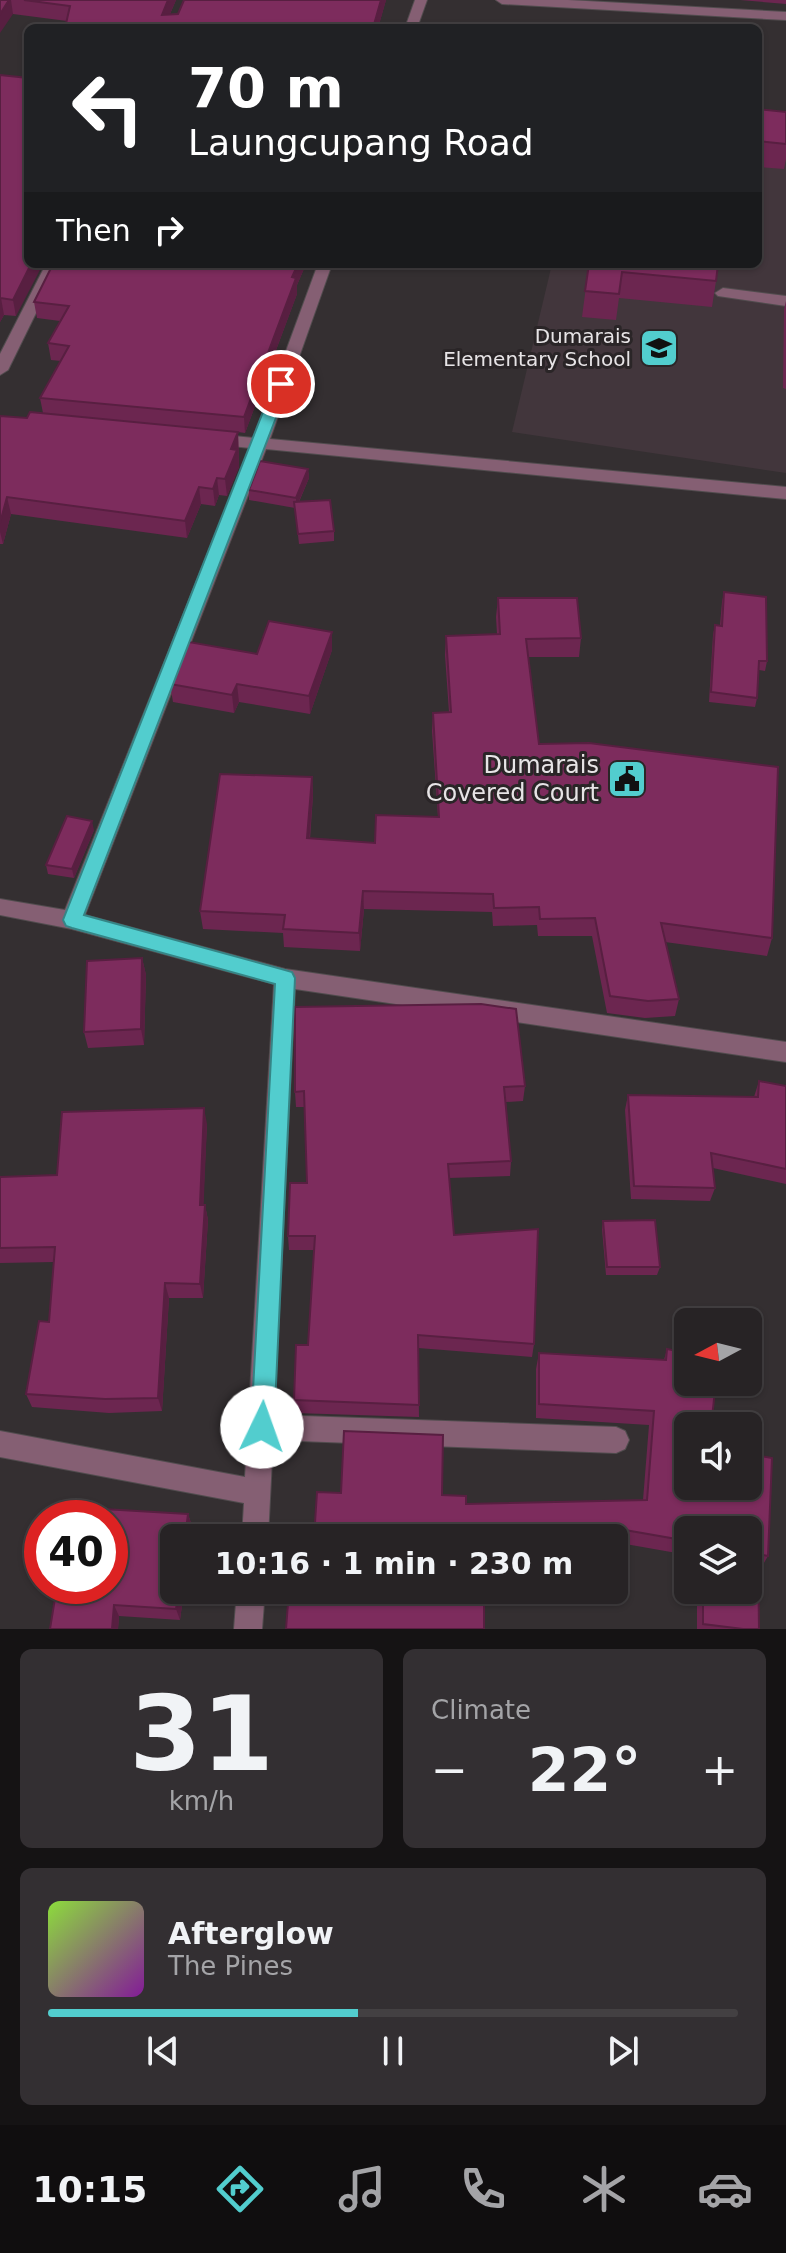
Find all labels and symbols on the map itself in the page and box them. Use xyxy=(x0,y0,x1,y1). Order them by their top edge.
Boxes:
place label: Dumarais Elementary School xyxy=(443,324,631,371)
school or university icon: Dumarais Elementary School xyxy=(638,327,680,369)
pin xyxy=(247,350,315,418)
place label: Dumarais Covered Court xyxy=(426,751,599,807)
public building icon: Dumarais Covered Court xyxy=(606,758,648,800)
north arrow xyxy=(674,1308,762,1396)
position arrow xyxy=(220,1385,304,1469)
speed limit sign: 40 xyxy=(24,1500,128,1604)

